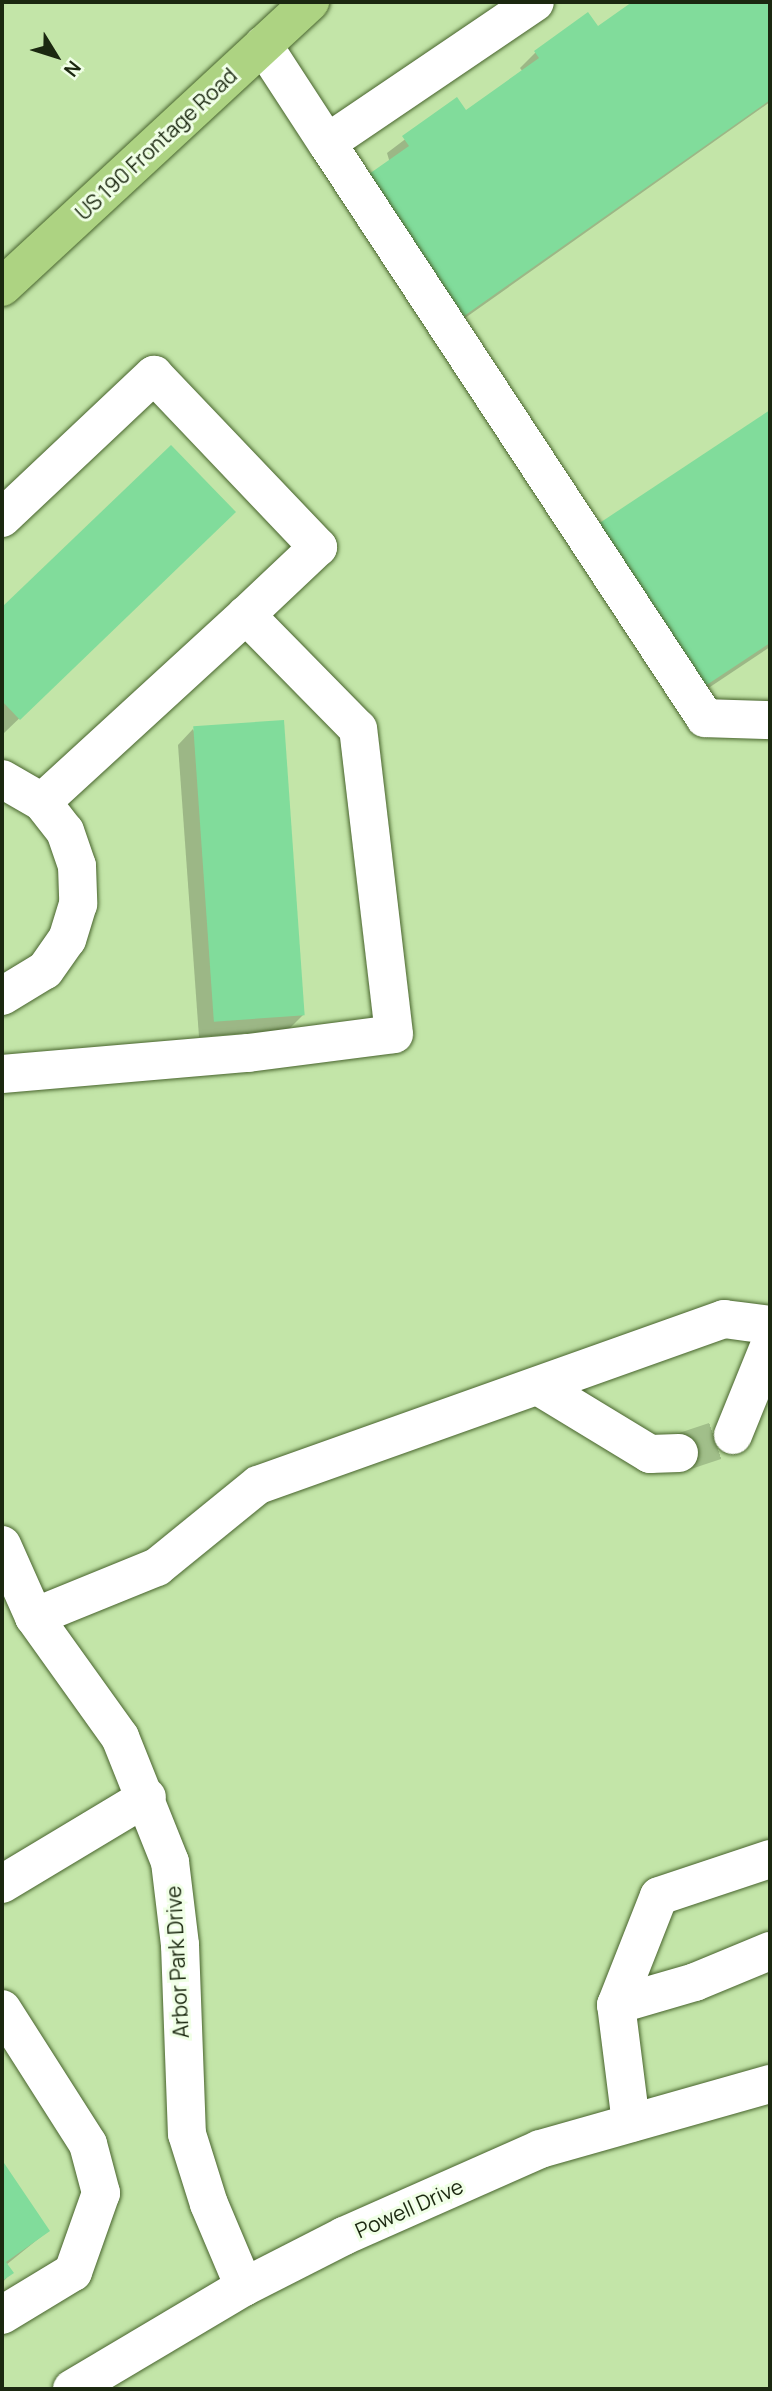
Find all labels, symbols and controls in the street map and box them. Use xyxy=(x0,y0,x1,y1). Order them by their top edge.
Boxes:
north arrow xyxy=(21,21,91,91)
text: N xyxy=(58,56,87,82)
street label: US 190 Frontage Road xyxy=(70,63,242,225)
street label: Arbor Park Drive xyxy=(160,1885,194,2039)
street label: Powell Drive xyxy=(351,2173,467,2243)

